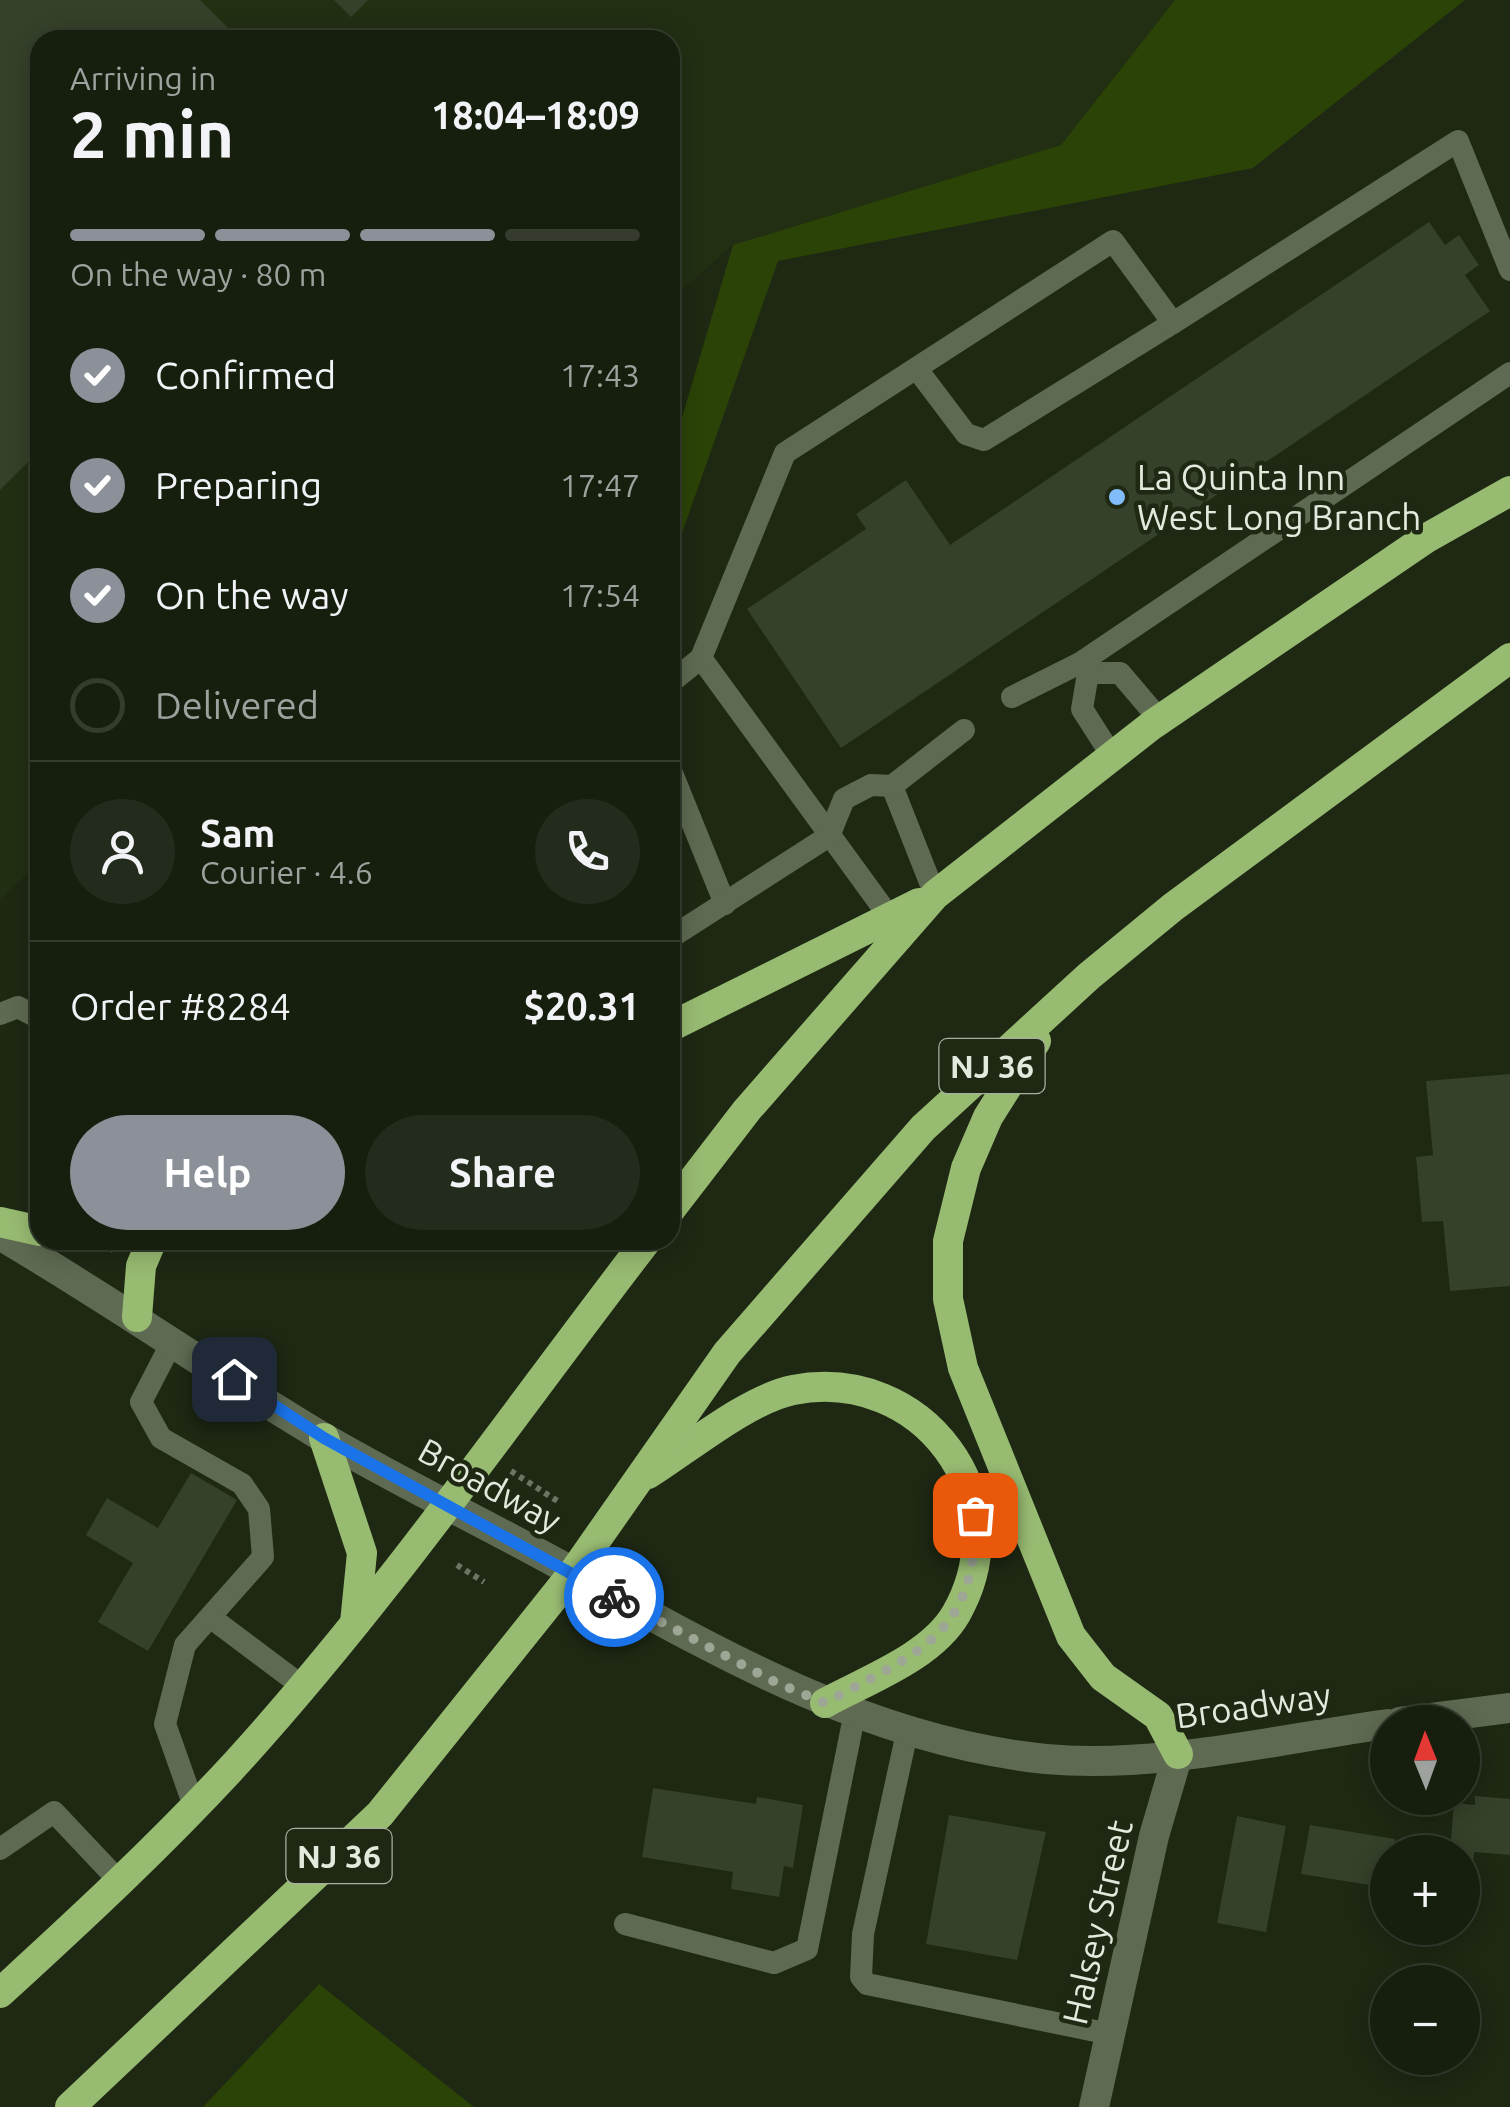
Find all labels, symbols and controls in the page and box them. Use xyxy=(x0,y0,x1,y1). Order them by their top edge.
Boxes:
text: Arriving in xyxy=(70,60,216,96)
text: 18:04–18:09 xyxy=(431,94,640,136)
text: 2 min xyxy=(70,97,234,170)
text: On the way · 80 m xyxy=(70,256,326,292)
icon: check xyxy=(70,348,125,403)
text: Confirmed xyxy=(155,354,336,396)
text: 17:43 xyxy=(560,357,640,393)
place label: La Quinta Inn West Long Branch xyxy=(1137,457,1421,537)
icon: check xyxy=(70,458,125,513)
text: Preparing xyxy=(155,464,322,506)
text: 17:47 xyxy=(560,467,640,503)
marker: La Quinta Inn West Long Branch xyxy=(1106,486,1128,508)
icon: check xyxy=(70,568,125,623)
text: On the way xyxy=(155,574,348,616)
text: 17:54 xyxy=(560,577,640,613)
text: Delivered xyxy=(155,684,319,726)
button: person xyxy=(70,799,175,904)
button: phone xyxy=(535,799,640,904)
text: Sam xyxy=(200,812,275,854)
text: Courier · 4.6 xyxy=(200,854,373,890)
text: Order #8284 xyxy=(70,985,291,1027)
text: $20.31 xyxy=(523,985,640,1027)
road number: NJ 36 xyxy=(940,1039,1044,1093)
button: Help xyxy=(70,1115,345,1230)
button: Share xyxy=(365,1115,640,1230)
pin xyxy=(192,1337,277,1422)
icon: home xyxy=(207,1352,262,1407)
street label: Broadway xyxy=(412,1430,568,1540)
pin xyxy=(933,1473,1018,1558)
icon: bag xyxy=(948,1488,1003,1543)
courier xyxy=(564,1547,664,1647)
icon: bike xyxy=(587,1570,642,1625)
street label: Broadway xyxy=(1173,1674,1333,1736)
north arrow xyxy=(1370,1705,1480,1815)
map controls xyxy=(1370,1705,1480,2075)
street label: Halsey Street xyxy=(1054,1816,1140,2028)
road number: NJ 36 xyxy=(286,1829,392,1883)
button: + xyxy=(1370,1835,1480,1945)
button: − xyxy=(1370,1965,1480,2075)

